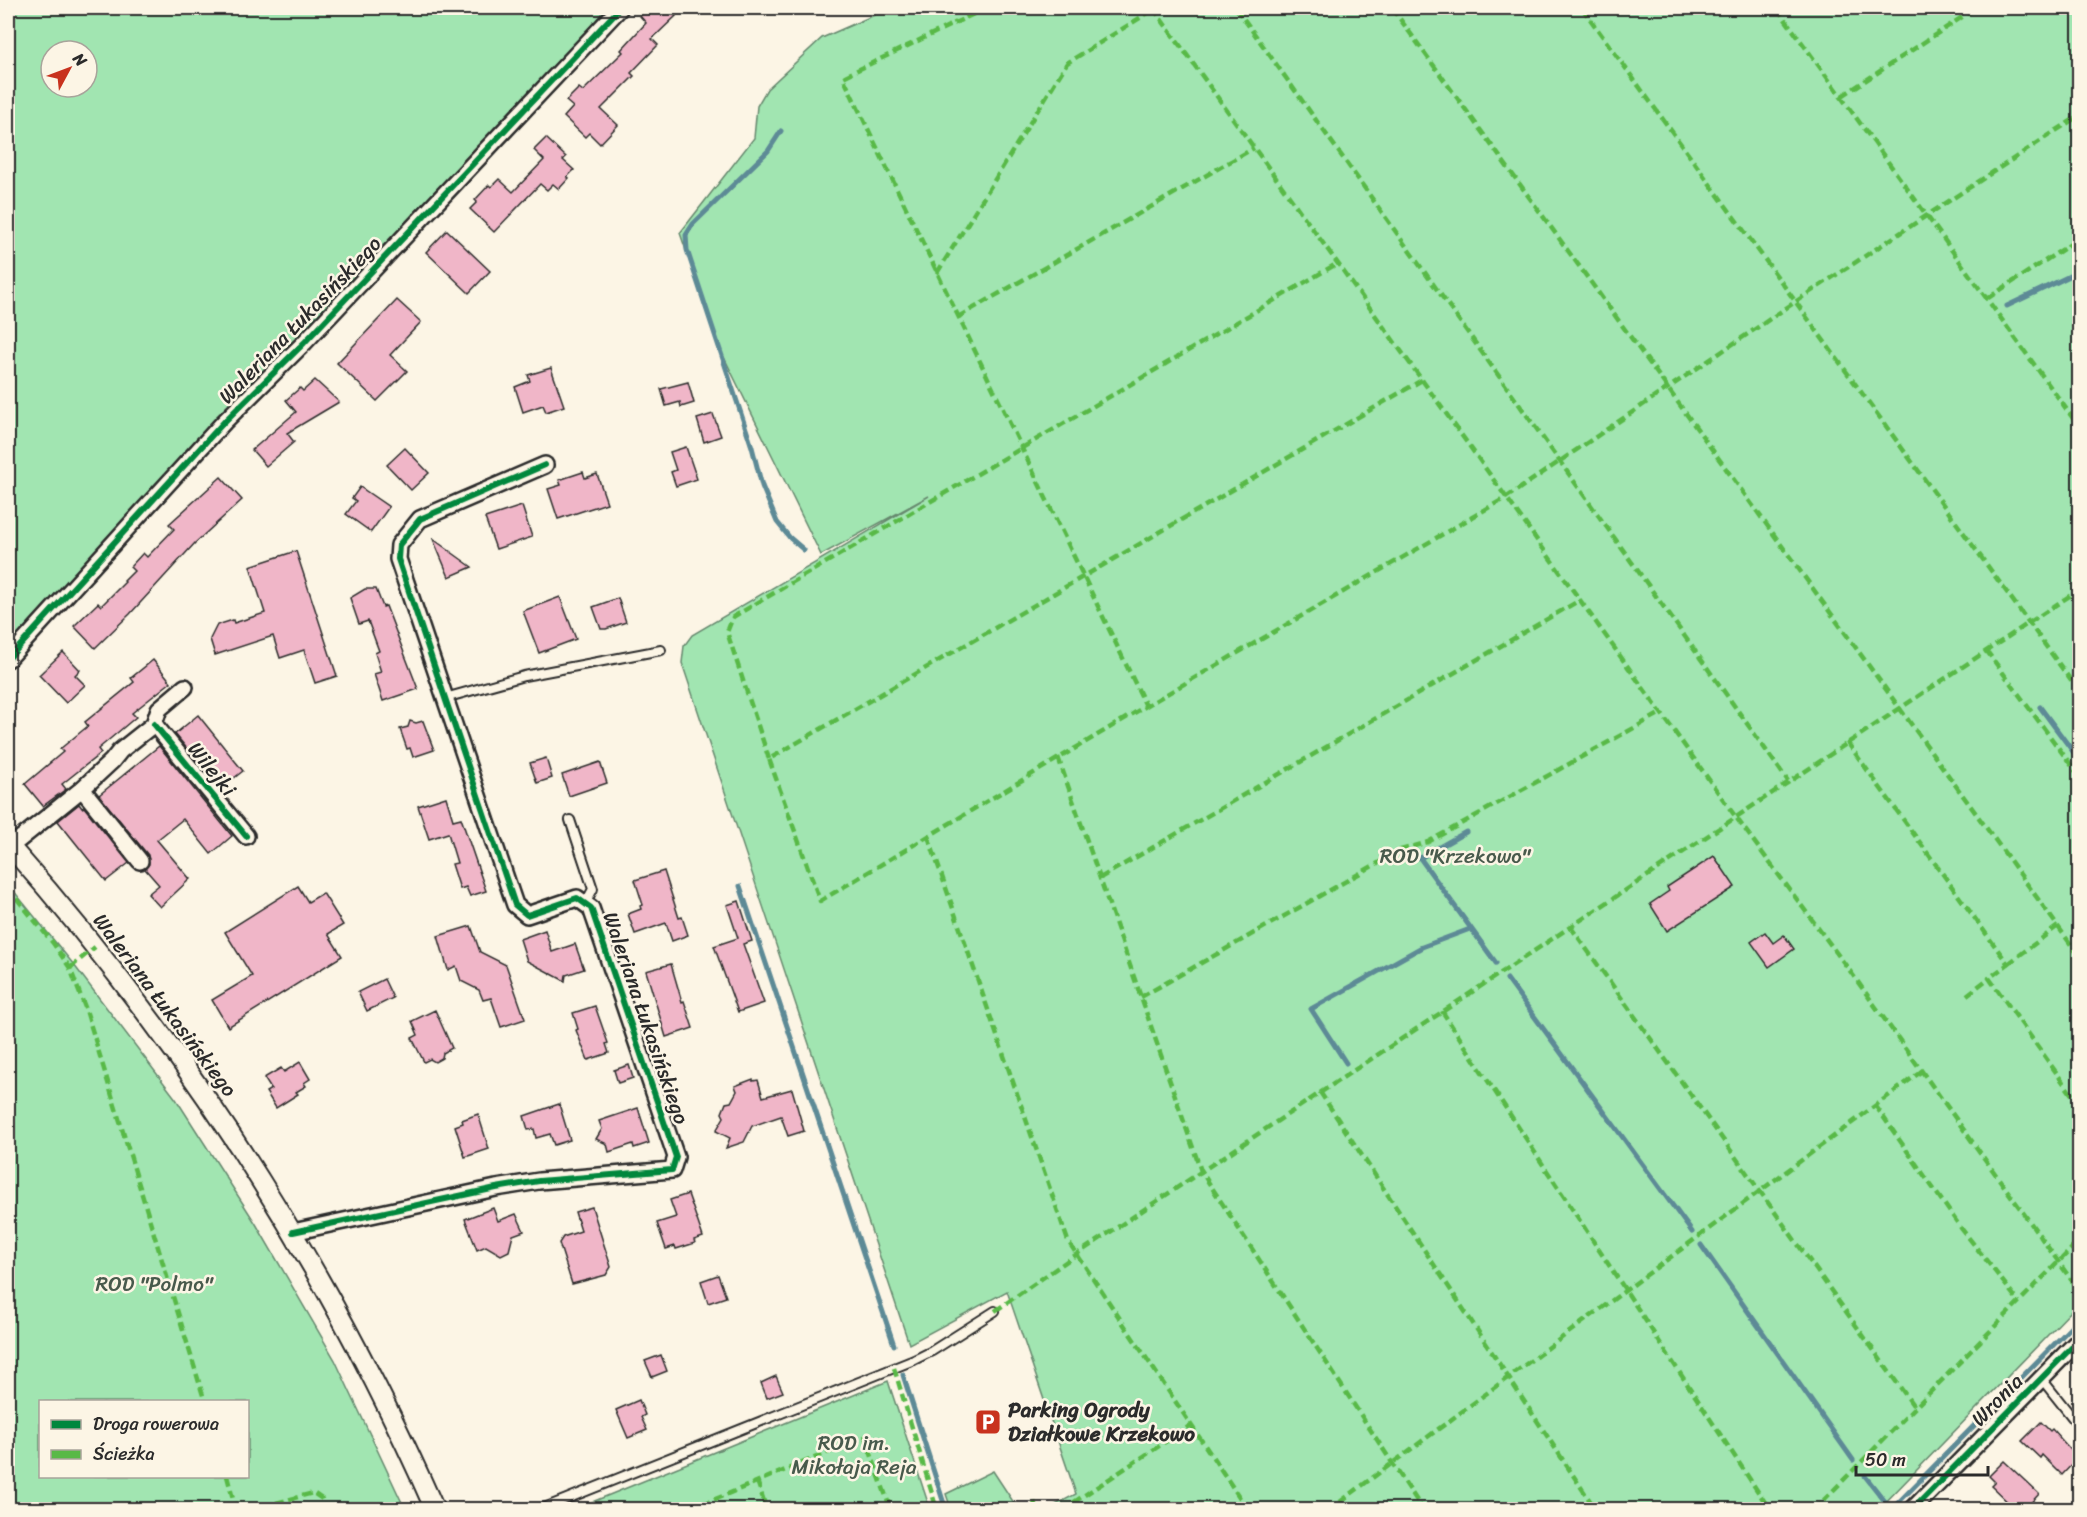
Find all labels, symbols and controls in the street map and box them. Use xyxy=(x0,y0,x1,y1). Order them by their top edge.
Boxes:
north arrow xyxy=(39,39,99,99)
text: N xyxy=(65,45,95,74)
street label: Waleriana Łukasińskiego xyxy=(209,226,391,413)
street label: Wilejki xyxy=(178,733,247,806)
park label: ROD "Krzekowo" xyxy=(1380,837,1532,875)
street label: Waleriana Łukasińskiego xyxy=(83,905,247,1106)
street label: Waleriana Łukasińskiego xyxy=(592,906,700,1130)
park label: ROD "Polmo" xyxy=(95,1265,214,1303)
street label: Wronia xyxy=(1961,1364,2033,1436)
place label: Parking Ogrody Działkowe Krzekowo xyxy=(1008,1391,1195,1453)
legend xyxy=(39,1400,249,1478)
parking icon: Parking Ogrody Działkowe Krzekowo xyxy=(973,1407,1003,1437)
text: Droga rowerowa xyxy=(93,1408,219,1440)
park label: ROD im. Mikołaja Reja xyxy=(791,1424,917,1486)
text: Ścieżka xyxy=(93,1438,155,1470)
scale bar xyxy=(1856,1439,1988,1477)
text: 50 m xyxy=(1865,1444,1906,1476)

